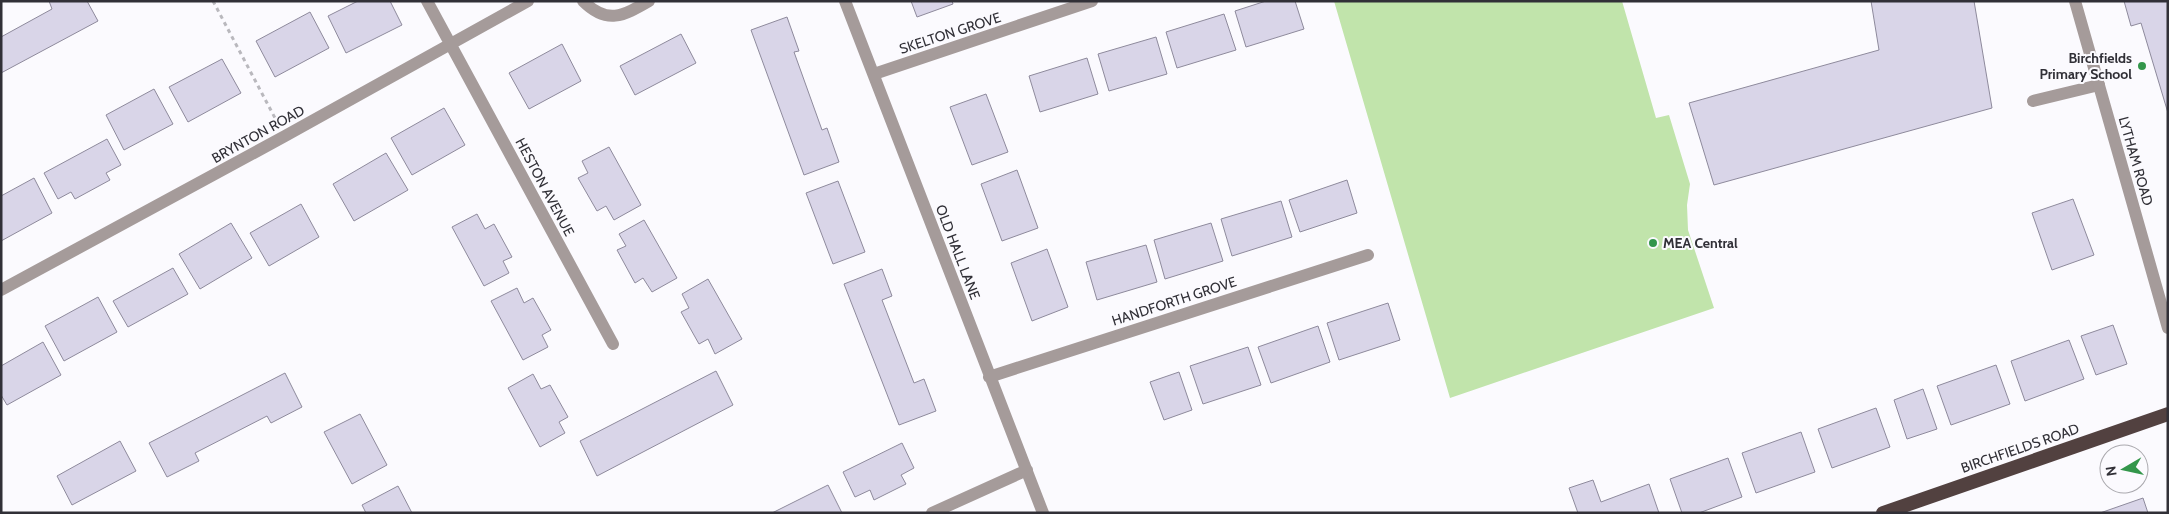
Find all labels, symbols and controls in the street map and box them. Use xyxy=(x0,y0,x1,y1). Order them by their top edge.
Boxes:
street label: SKELTON GROVE xyxy=(897,8,1003,58)
place label: Birchfields Primary School xyxy=(2040,49,2132,83)
marker: Birchfields Primary School xyxy=(2136,60,2148,72)
street label: BRYNTON ROAD xyxy=(208,101,308,167)
street label: LYTHAM ROAD xyxy=(2115,114,2157,208)
street label: HESTON AVENUE xyxy=(512,135,579,239)
street label: OLD HALL LANE xyxy=(932,202,984,302)
place label: MEA Central xyxy=(1663,234,1738,252)
marker: MEA Central xyxy=(1647,237,1659,249)
street label: HANDFORTH GROVE xyxy=(1109,272,1239,330)
street label: BIRCHFIELDS ROAD xyxy=(1958,419,2082,477)
north arrow xyxy=(2099,444,2149,494)
text: N xyxy=(2101,465,2121,477)

